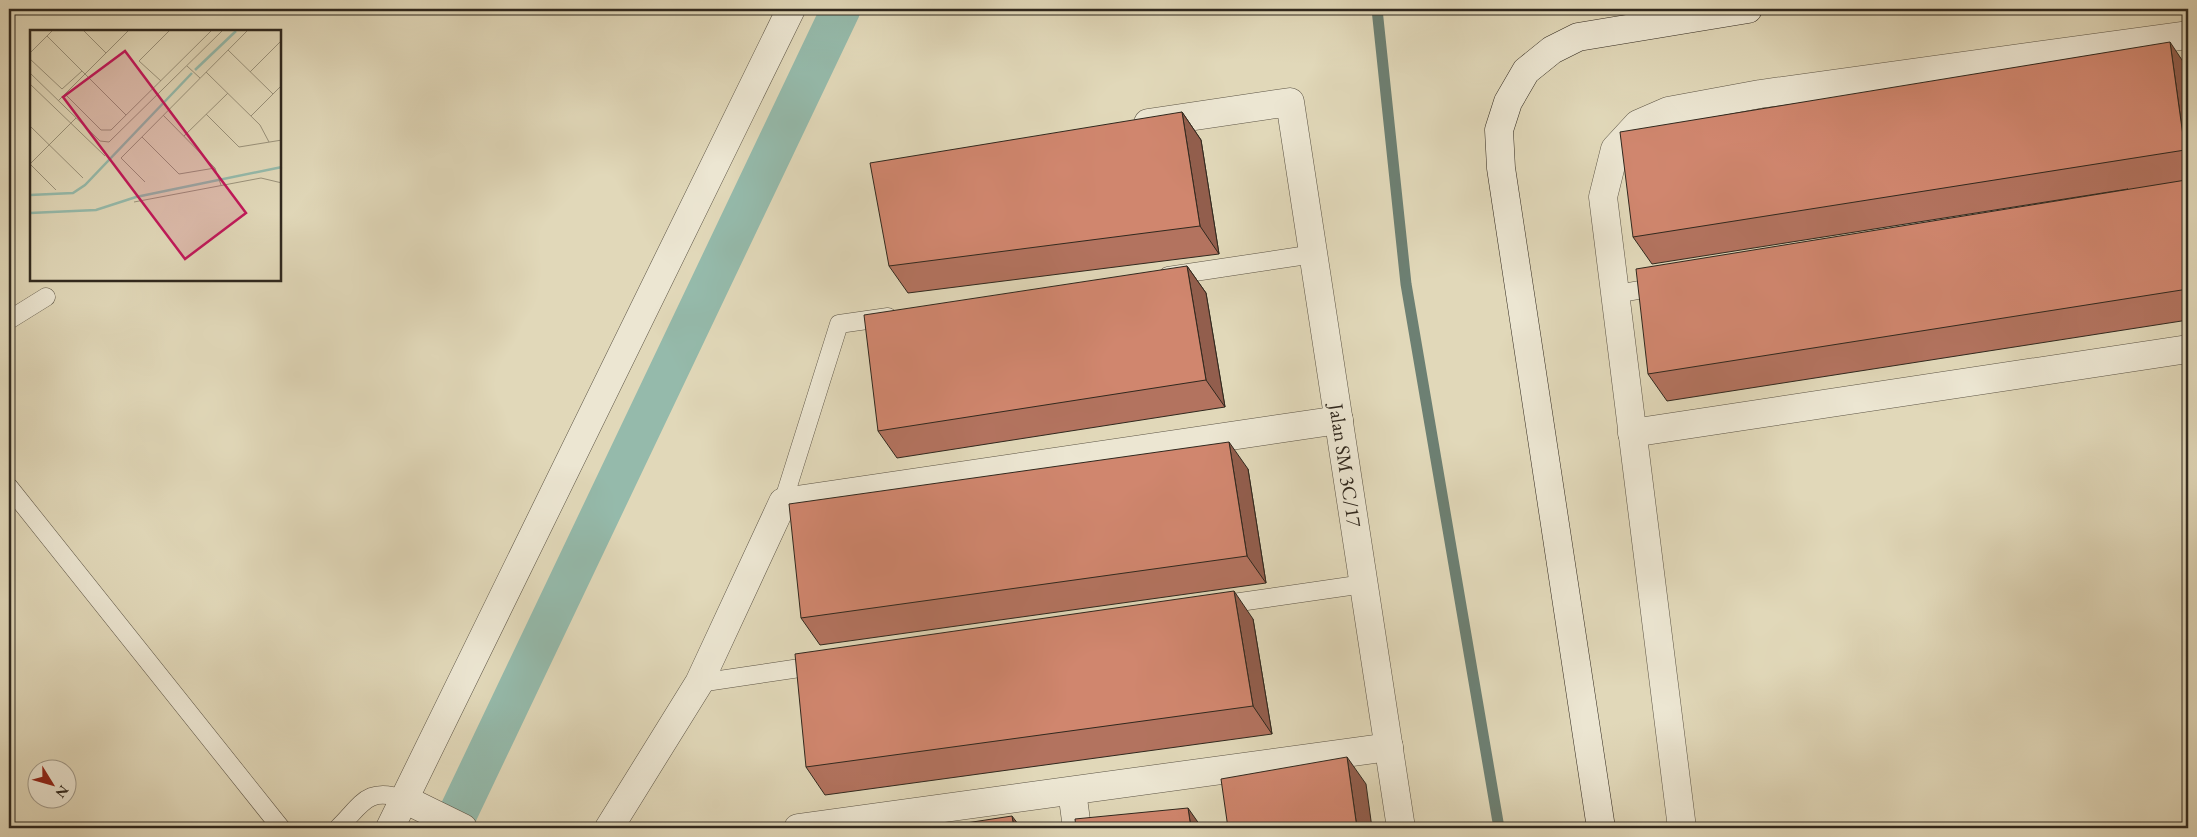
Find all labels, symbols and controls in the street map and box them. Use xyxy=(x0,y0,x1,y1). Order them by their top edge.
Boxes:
inset map xyxy=(30,30,281,281)
street label: Jalan SM 3C/17 xyxy=(1323,400,1368,529)
north arrow xyxy=(28,760,78,810)
text: N xyxy=(51,782,73,802)

